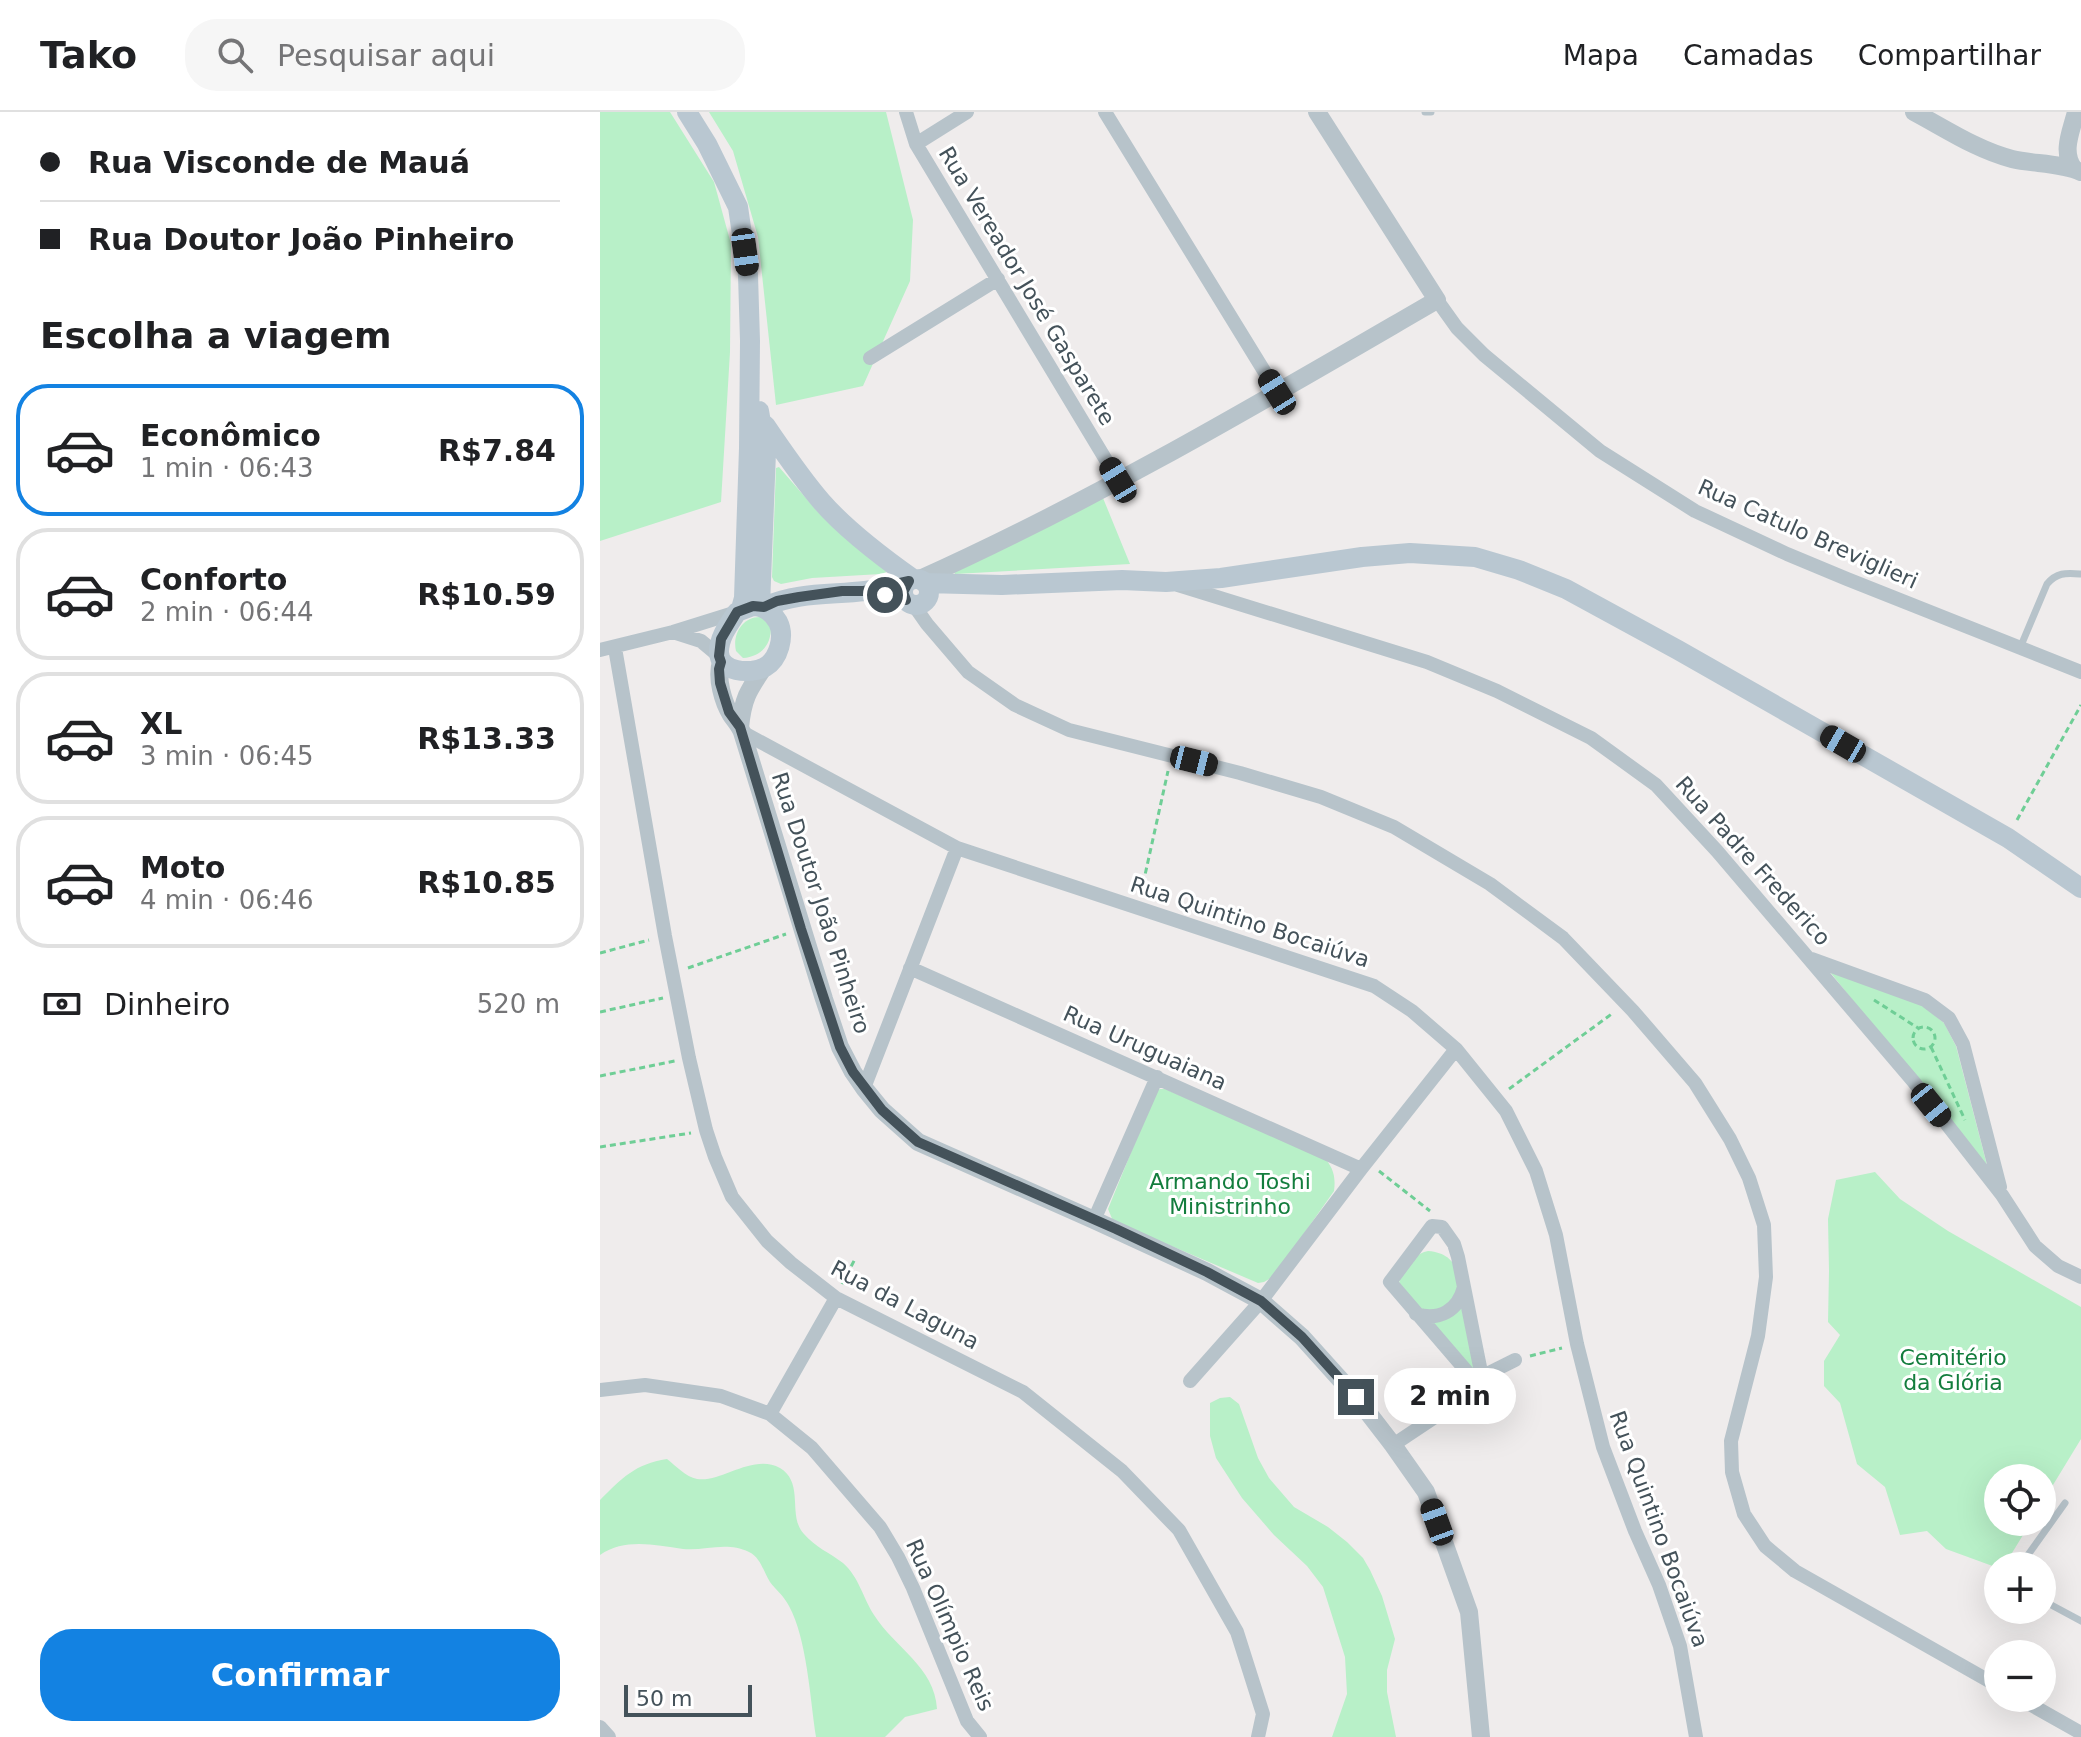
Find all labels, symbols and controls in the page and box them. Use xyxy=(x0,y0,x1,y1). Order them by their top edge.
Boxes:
search box xyxy=(185,19,745,91)
text: Tako xyxy=(40,33,137,77)
icon: search xyxy=(213,33,257,77)
text: Pesquisar aqui xyxy=(277,38,495,73)
text: Mapa xyxy=(1563,39,1639,72)
text: Camadas xyxy=(1683,39,1814,72)
text: Compartilhar xyxy=(1858,39,2041,72)
street label: Rua Vereador José Gasparete xyxy=(934,142,1120,430)
text: Rua Visconde de Mauá xyxy=(88,145,470,180)
text: Rua Doutor João Pinheiro xyxy=(88,222,514,257)
car xyxy=(730,227,760,277)
text: Escolha a viagem xyxy=(40,315,392,356)
car xyxy=(1254,365,1300,419)
icon: car xyxy=(44,414,116,486)
text: Econômico xyxy=(140,418,321,453)
text: R$7.84 xyxy=(438,433,556,468)
text: 1 min · 06:43 xyxy=(140,453,314,483)
car xyxy=(1095,453,1141,507)
street label: Rua Catulo Breviglieri xyxy=(1694,474,1922,594)
icon: car xyxy=(44,558,116,630)
text: Conforto xyxy=(140,562,287,597)
text: R$10.59 xyxy=(417,577,556,612)
route start xyxy=(867,577,903,613)
text: 2 min · 06:44 xyxy=(140,597,314,627)
icon: car xyxy=(44,702,116,774)
text: XL xyxy=(140,706,182,741)
text: R$13.33 xyxy=(417,721,556,756)
car xyxy=(1816,722,1870,766)
text: 3 min · 06:45 xyxy=(140,741,314,771)
car xyxy=(1168,744,1220,778)
street label: Rua Doutor João Pinheiro xyxy=(767,769,875,1037)
street label: Rua Padre Frederico xyxy=(1670,771,1836,951)
icon: car xyxy=(44,846,116,918)
text: Moto xyxy=(140,850,225,885)
text: R$10.85 xyxy=(417,865,556,900)
street label: Rua Quintino Bocaiúva xyxy=(1127,872,1373,972)
text: 4 min · 06:46 xyxy=(140,885,314,915)
icon: cash xyxy=(40,982,84,1026)
text: Dinheiro xyxy=(104,987,230,1022)
text: 520 m xyxy=(477,989,560,1019)
street label: Rua Uruguaiana xyxy=(1059,1001,1231,1095)
car xyxy=(1907,1079,1955,1131)
park label: Armando Toshi Ministrinho xyxy=(1149,1169,1311,1219)
street label: Rua da Laguna xyxy=(827,1255,983,1355)
park label: Cemitério da Glória xyxy=(1899,1345,2007,1395)
callout: 2 min xyxy=(1384,1369,1516,1425)
route end xyxy=(1338,1379,1374,1415)
text: 2 min xyxy=(1409,1381,1491,1411)
street label: Rua Quintino Bocaiúva xyxy=(1605,1407,1713,1651)
map controls xyxy=(1984,1464,2056,1712)
button: locate xyxy=(1984,1464,2056,1536)
car xyxy=(1418,1495,1456,1549)
street label: Rua Olímpio Reis xyxy=(901,1535,999,1715)
button: + xyxy=(1984,1552,2056,1624)
button: Confirmar xyxy=(40,1629,560,1721)
button: − xyxy=(1984,1640,2056,1712)
scale bar xyxy=(624,1681,752,1717)
text: 50 m xyxy=(636,1686,692,1711)

